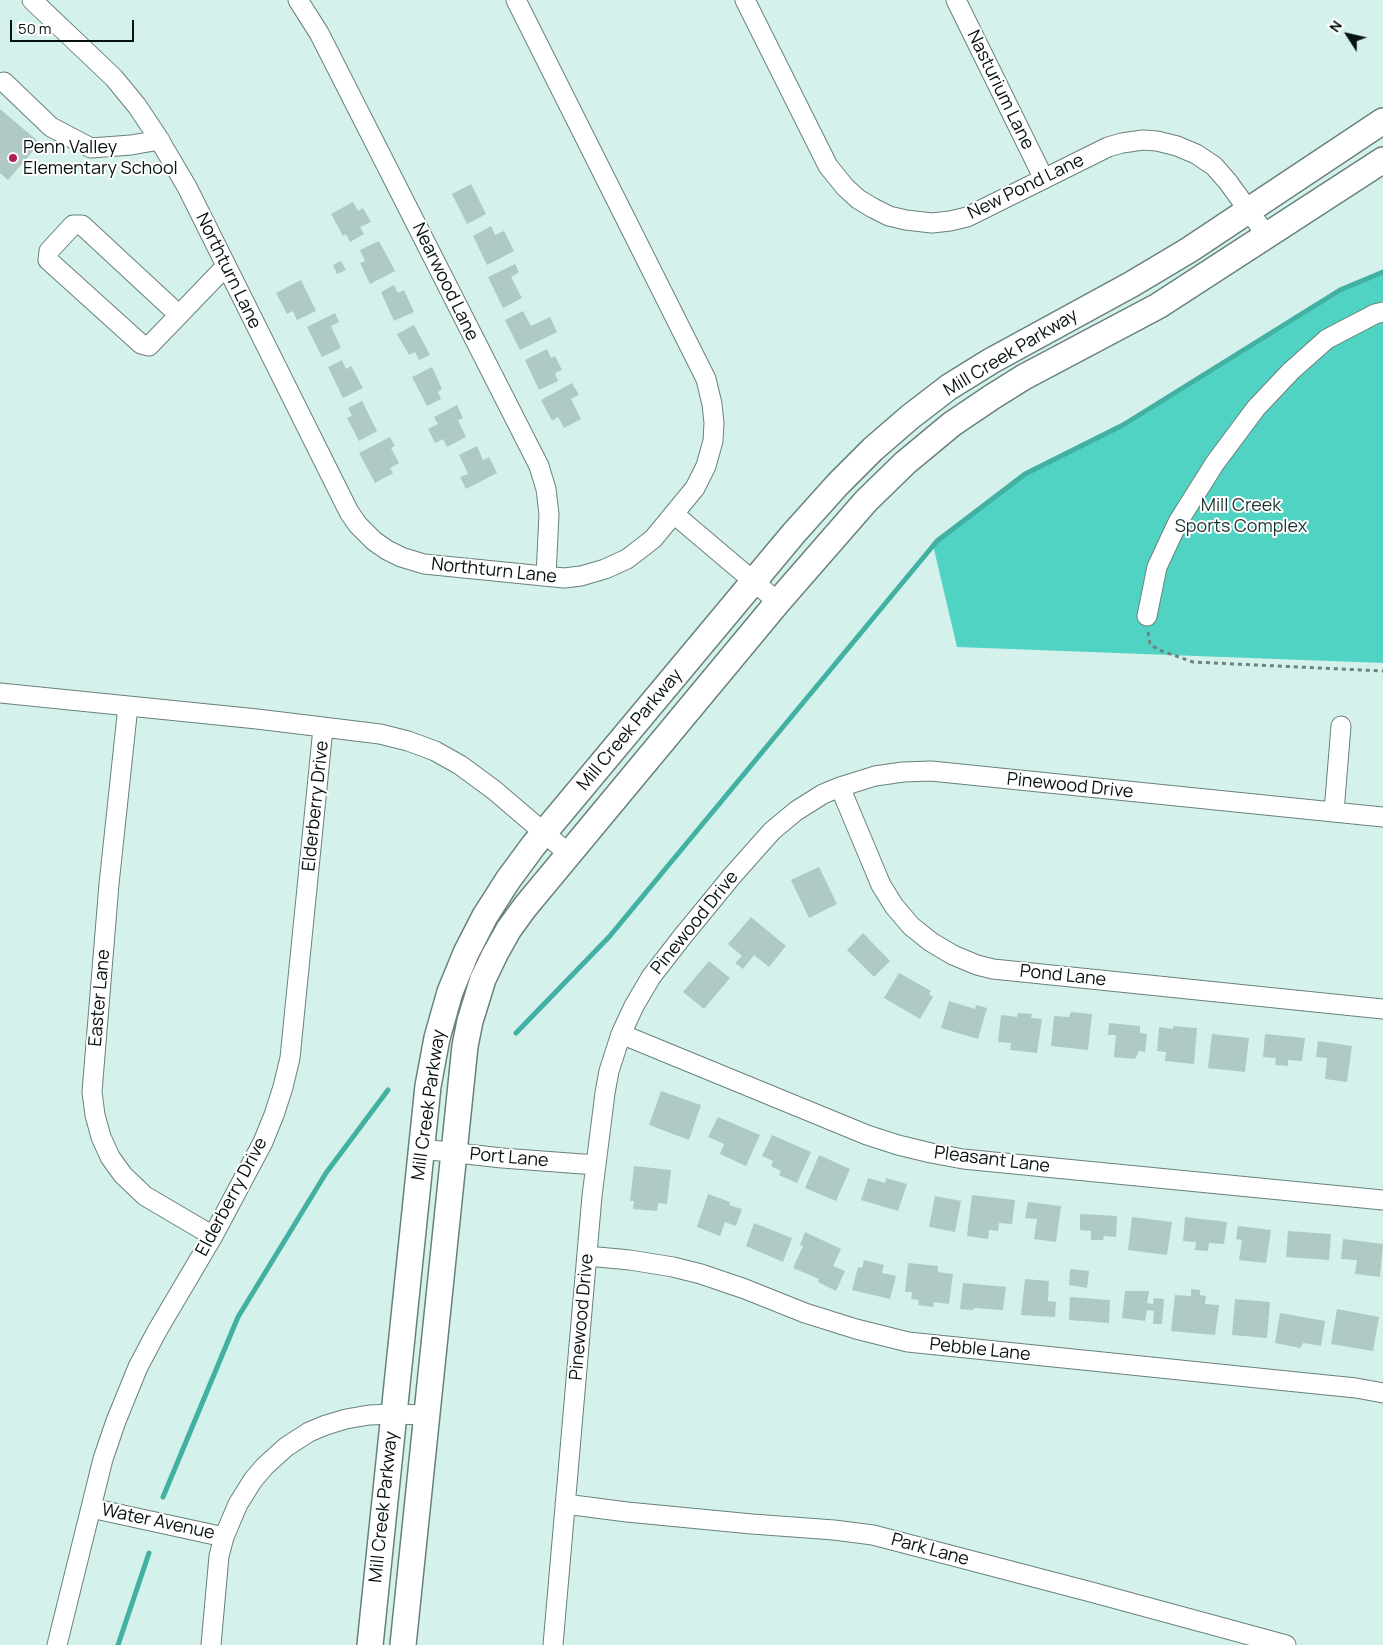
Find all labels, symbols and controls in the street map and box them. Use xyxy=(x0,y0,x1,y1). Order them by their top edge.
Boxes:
scale bar xyxy=(12,10,136,42)
north arrow xyxy=(1323,10,1373,60)
text: N xyxy=(1325,17,1346,36)
text: 50 m xyxy=(18,18,52,39)
street label: Nasturium Lane xyxy=(962,27,1038,153)
place label: Penn Valley Elementary School xyxy=(23,137,178,180)
street label: New Pond Lane xyxy=(964,150,1088,224)
marker: Penn Valley Elementary School xyxy=(7,152,19,164)
street label: Northturn Lane xyxy=(191,209,265,333)
street label: Nearwood Lane xyxy=(407,220,483,344)
street label: Mill Creek Parkway xyxy=(940,305,1082,401)
park label: Mill Creek Sports Complex xyxy=(1175,495,1307,538)
street label: Northturn Lane xyxy=(430,554,558,588)
street label: Mill Creek Parkway xyxy=(573,665,687,795)
street label: Elderberry Drive xyxy=(298,740,334,872)
street label: Pinewood Drive xyxy=(1006,769,1134,803)
street label: Pinewood Drive xyxy=(647,867,743,979)
street label: Easter Lane xyxy=(85,948,115,1048)
street label: Pond Lane xyxy=(1019,961,1107,991)
street label: Mill Creek Parkway xyxy=(408,1028,450,1182)
street label: Elderberry Drive xyxy=(192,1134,272,1260)
street label: Pleasant Lane xyxy=(933,1142,1051,1178)
street label: Port Lane xyxy=(469,1144,549,1172)
street label: Pinewood Drive xyxy=(566,1253,598,1381)
street label: Pebble Lane xyxy=(928,1334,1032,1366)
street label: Mill Creek Parkway xyxy=(365,1430,403,1584)
street label: Water Avenue xyxy=(99,1499,217,1545)
street label: Park Lane xyxy=(889,1529,971,1571)

